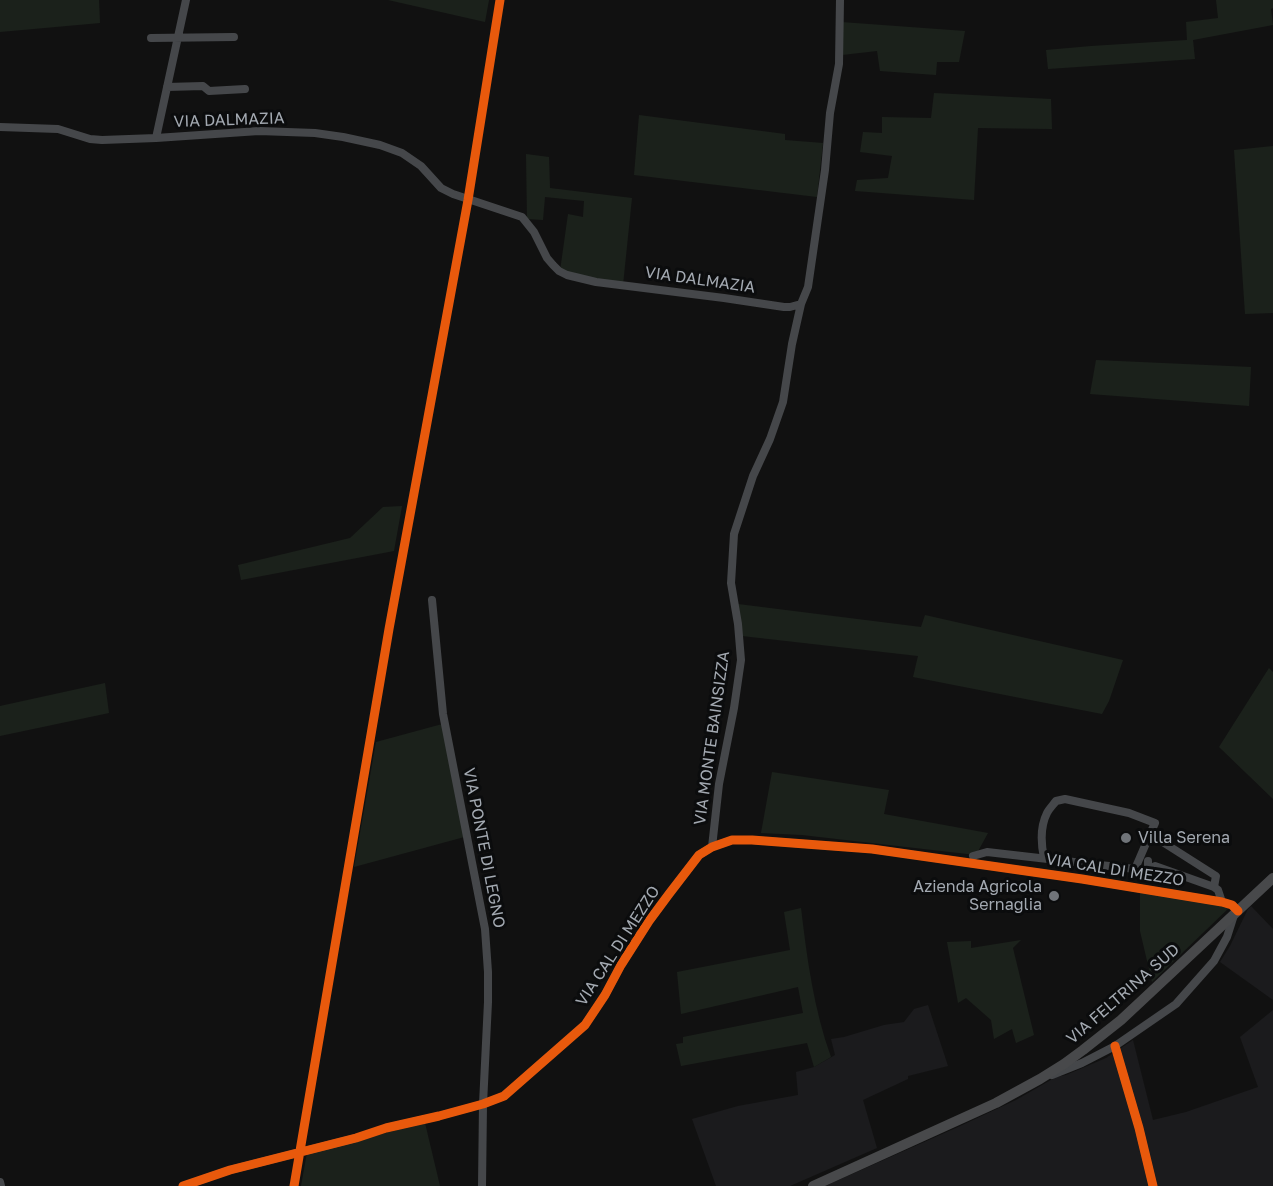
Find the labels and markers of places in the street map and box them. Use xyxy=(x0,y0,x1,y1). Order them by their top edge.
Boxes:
place label: Villa Serena xyxy=(1138,828,1230,848)
marker: Villa Serena xyxy=(1119,831,1133,845)
place label: Azienda Agricola Sernaglia xyxy=(913,877,1042,915)
marker: Azienda Agricola Sernaglia xyxy=(1047,889,1061,903)

